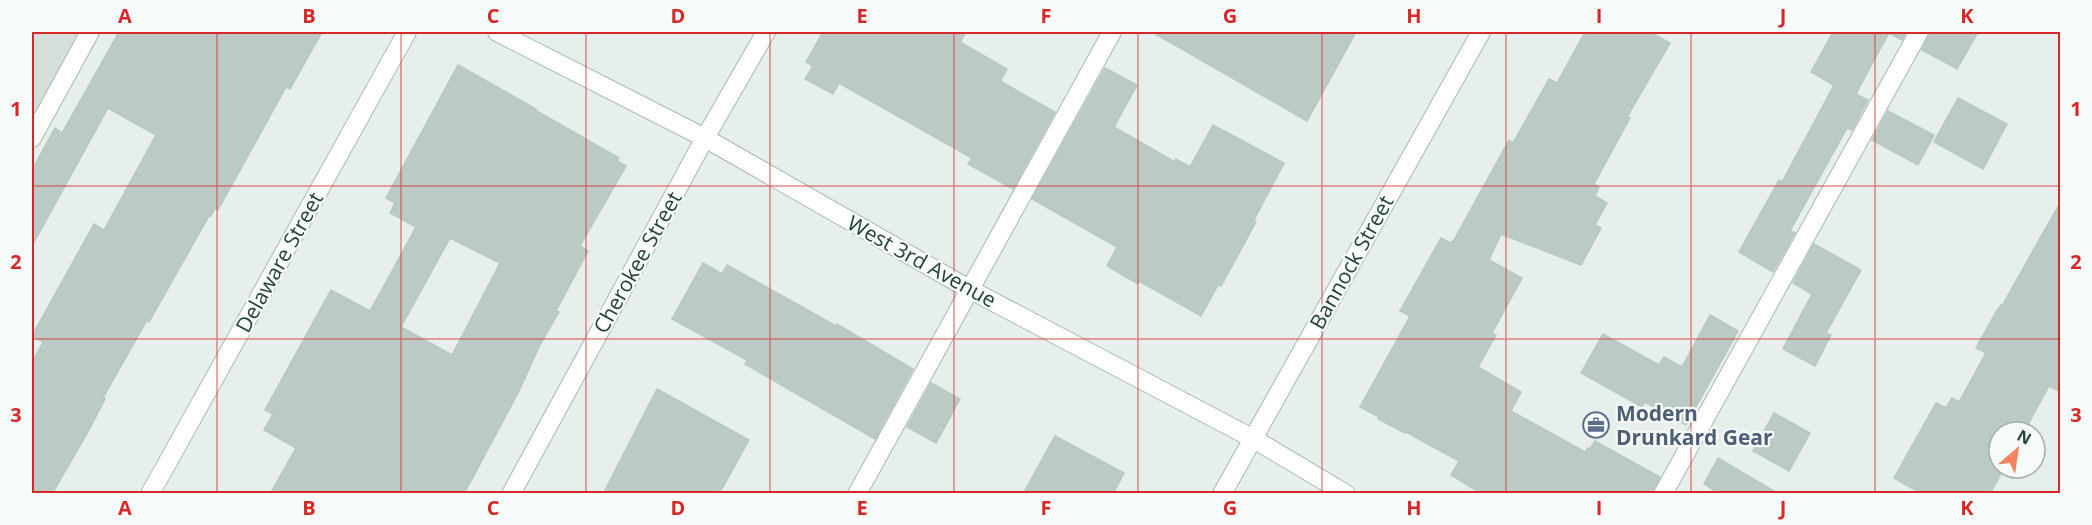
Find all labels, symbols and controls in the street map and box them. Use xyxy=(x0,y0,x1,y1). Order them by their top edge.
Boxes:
text: A xyxy=(118,2,132,29)
text: B xyxy=(302,2,316,29)
text: C xyxy=(487,2,500,29)
text: D xyxy=(671,2,685,29)
text: E xyxy=(856,2,868,29)
text: F xyxy=(1041,2,1051,29)
text: G xyxy=(1223,2,1237,29)
text: H xyxy=(1406,2,1422,29)
text: I xyxy=(1596,2,1602,29)
text: J xyxy=(1778,2,1786,29)
text: K xyxy=(1960,2,1974,29)
text: 1 xyxy=(10,95,22,122)
text: 1 xyxy=(2070,95,2082,122)
street label: Cherokee Street xyxy=(586,186,688,338)
street label: Delaware Street xyxy=(229,187,329,337)
street label: Bannock Street xyxy=(1303,190,1399,334)
street label: West 3rd Avenue xyxy=(843,208,1001,314)
text: 2 xyxy=(10,248,22,275)
text: 2 xyxy=(2070,248,2082,275)
place label: Modern Drunkard Gear xyxy=(1616,399,1773,451)
text: 3 xyxy=(10,401,22,428)
text: 3 xyxy=(2070,401,2082,428)
office icon: Modern Drunkard Gear xyxy=(1581,410,1611,440)
north arrow xyxy=(1987,420,2047,480)
text: N xyxy=(2013,424,2035,450)
text: A xyxy=(118,494,132,521)
text: B xyxy=(302,494,316,521)
text: C xyxy=(487,494,500,521)
text: D xyxy=(671,494,685,521)
text: E xyxy=(856,494,868,521)
text: F xyxy=(1041,494,1051,521)
text: G xyxy=(1223,494,1237,521)
text: H xyxy=(1406,494,1422,521)
text: I xyxy=(1596,494,1602,521)
text: J xyxy=(1778,494,1786,521)
text: K xyxy=(1960,494,1974,521)

